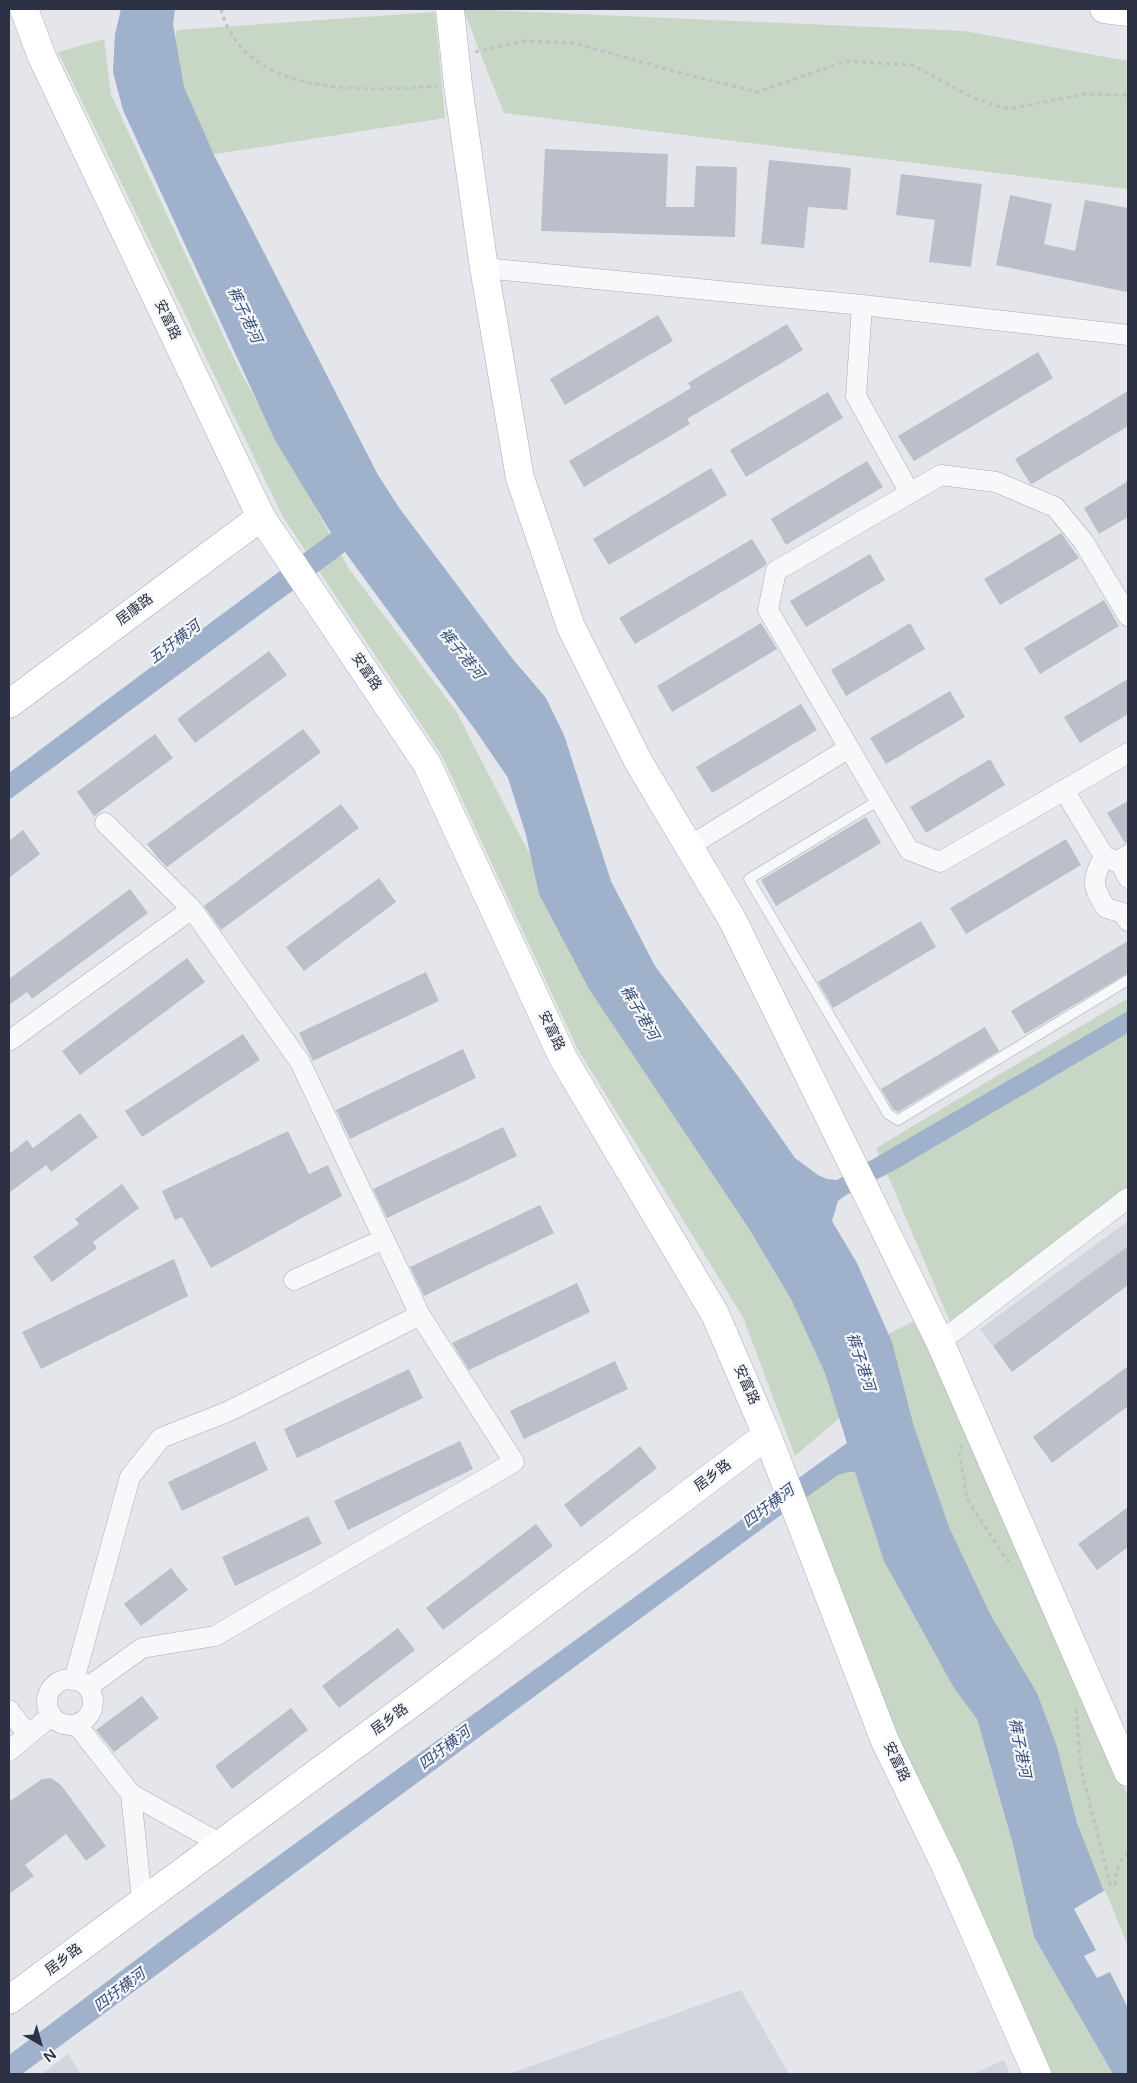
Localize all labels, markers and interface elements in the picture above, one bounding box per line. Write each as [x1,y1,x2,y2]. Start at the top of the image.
water label: 裤子港河 [223,284,265,346]
street label: 安富路 [151,297,183,343]
street label: 居康路 [113,591,157,629]
water label: 五圩横河 [146,618,204,668]
water label: 裤子港河 [435,625,487,683]
street label: 安富路 [347,650,385,694]
water label: 裤子港河 [616,983,662,1043]
street label: 安富路 [535,1008,567,1054]
water label: 裤子港河 [842,1331,878,1393]
street label: 安富路 [730,1362,762,1408]
street label: 居乡路 [691,1457,735,1495]
water label: 四圩横河 [740,1482,798,1532]
street label: 居乡路 [368,1701,412,1739]
water label: 裤子港河 [1004,1717,1034,1779]
water label: 四圩横河 [416,1724,474,1774]
street label: 安富路 [880,1739,912,1785]
street label: 居乡路 [42,1941,86,1979]
water label: 四圩横河 [91,1966,149,2016]
north arrow [15,2018,65,2068]
text: N [40,2045,59,2065]

